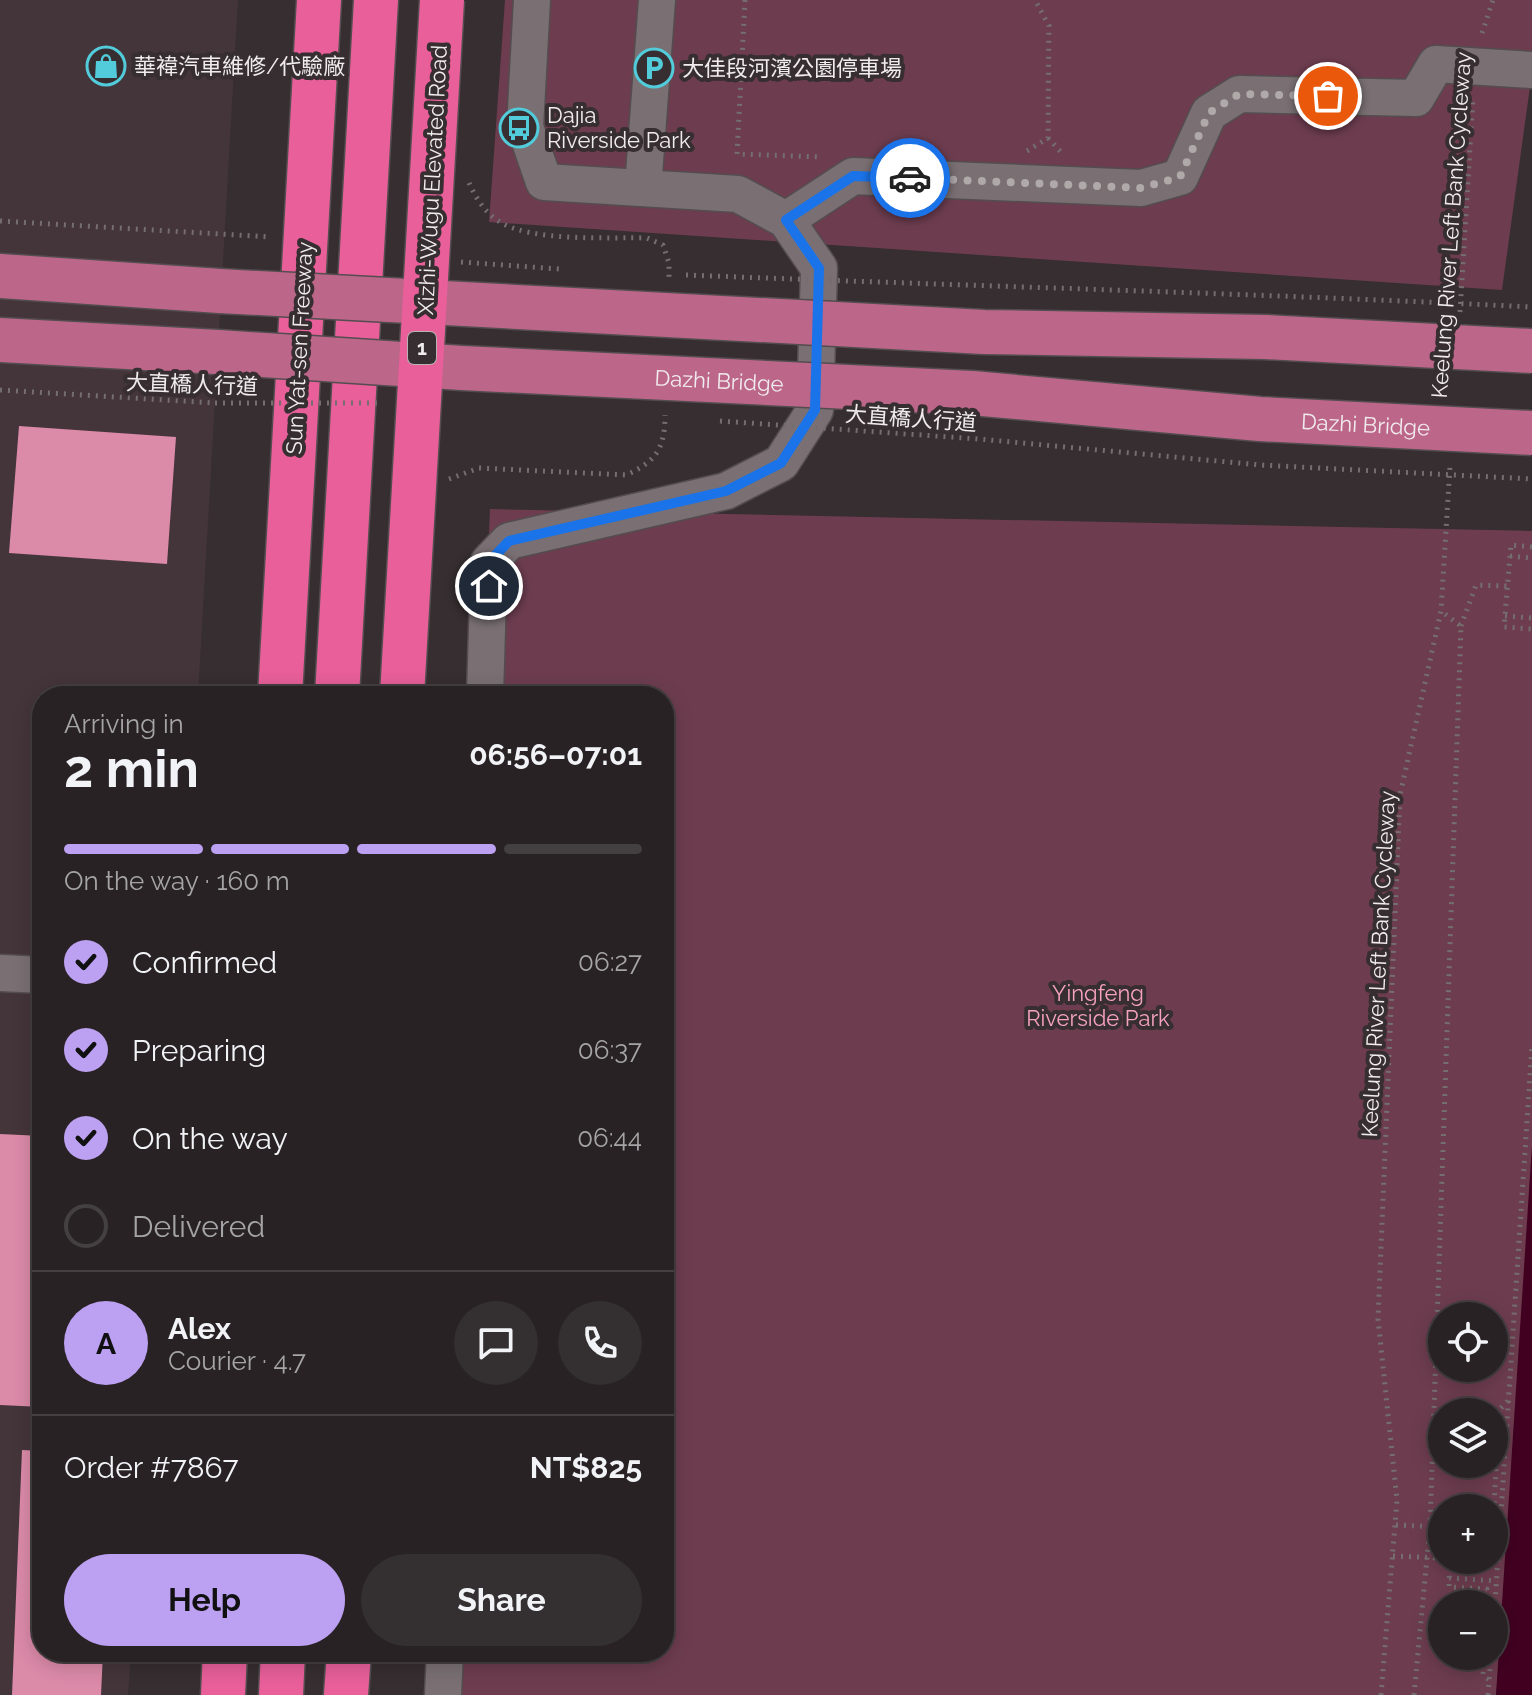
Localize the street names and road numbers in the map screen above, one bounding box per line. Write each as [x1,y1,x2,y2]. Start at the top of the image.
street label: Xizhi-Wugu Elevated Road [412,44,452,316]
street label: Keelung River Left Bank Cycleway [1426,51,1476,399]
street label: Sun Yat-sen Freeway [280,241,318,455]
road number: 1 [408,332,436,364]
street label: Dazhi Bridge [654,364,784,397]
street label: 大直橋人行道 [126,369,258,399]
street label: 大直橋人行道 [844,400,978,436]
street label: Dazhi Bridge [1300,408,1431,441]
street label: Keelung River Left Bank Cycleway [1356,790,1400,1138]

